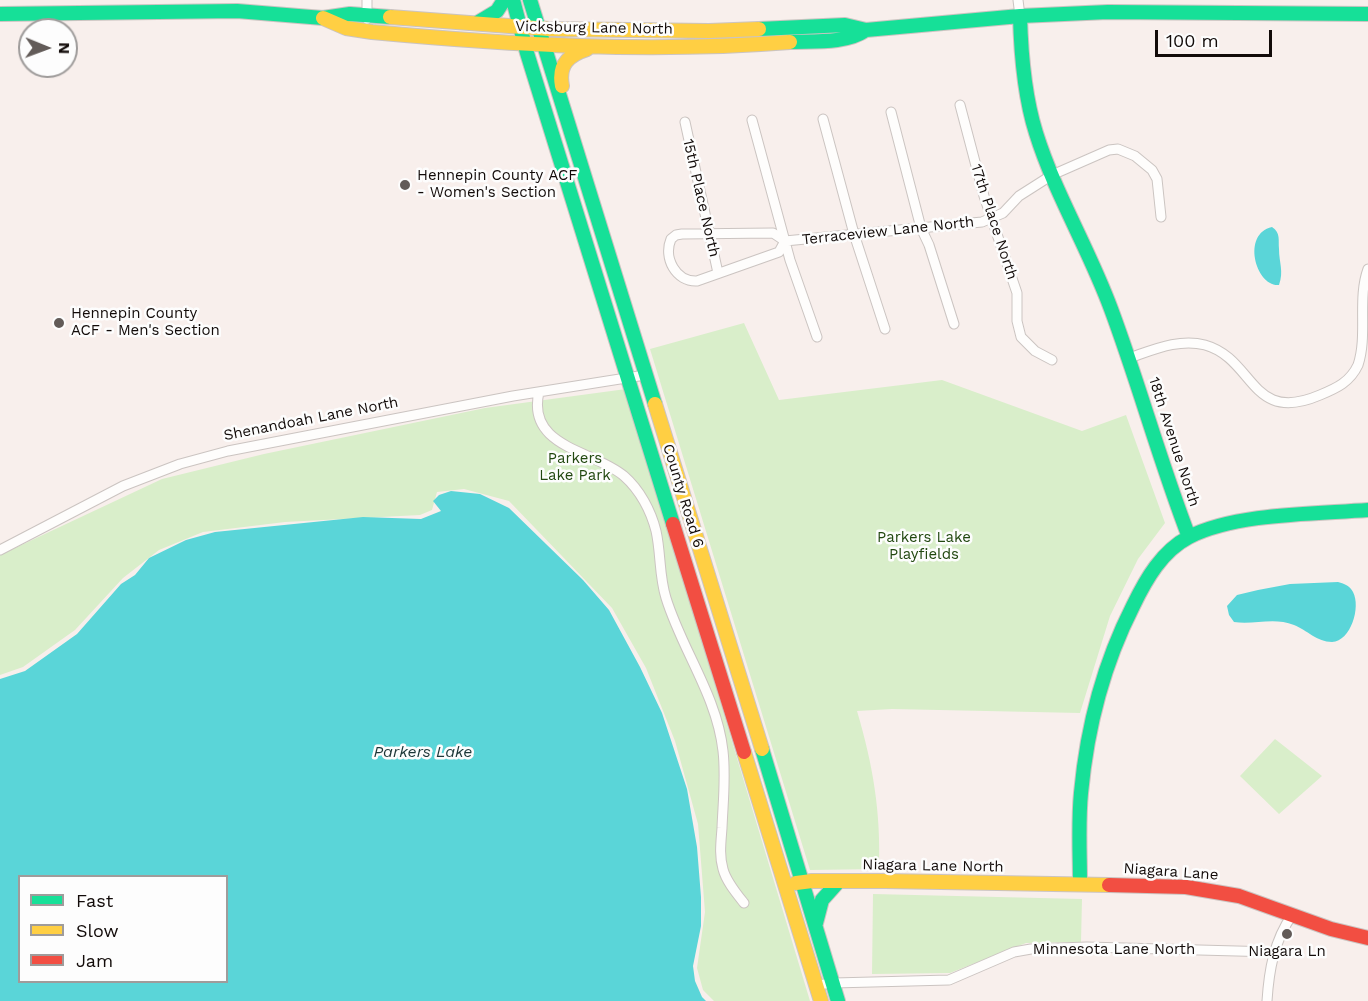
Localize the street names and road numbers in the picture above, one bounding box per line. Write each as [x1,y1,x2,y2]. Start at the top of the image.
street label: Vicksburg Lane North [515,18,673,38]
street label: 15th Place North [679,137,723,259]
street label: 17th Place North [967,162,1021,282]
street label: Terraceview Lane North [801,213,975,249]
street label: 18th Avenue North [1145,375,1203,509]
street label: Shenandoah Lane North [222,393,400,445]
street label: County Road 6 [659,442,707,550]
street label: Niagara Lane North [862,856,1004,876]
street label: Niagara Lane [1123,860,1219,884]
street label: Minnesota Lane North [1033,941,1195,959]

